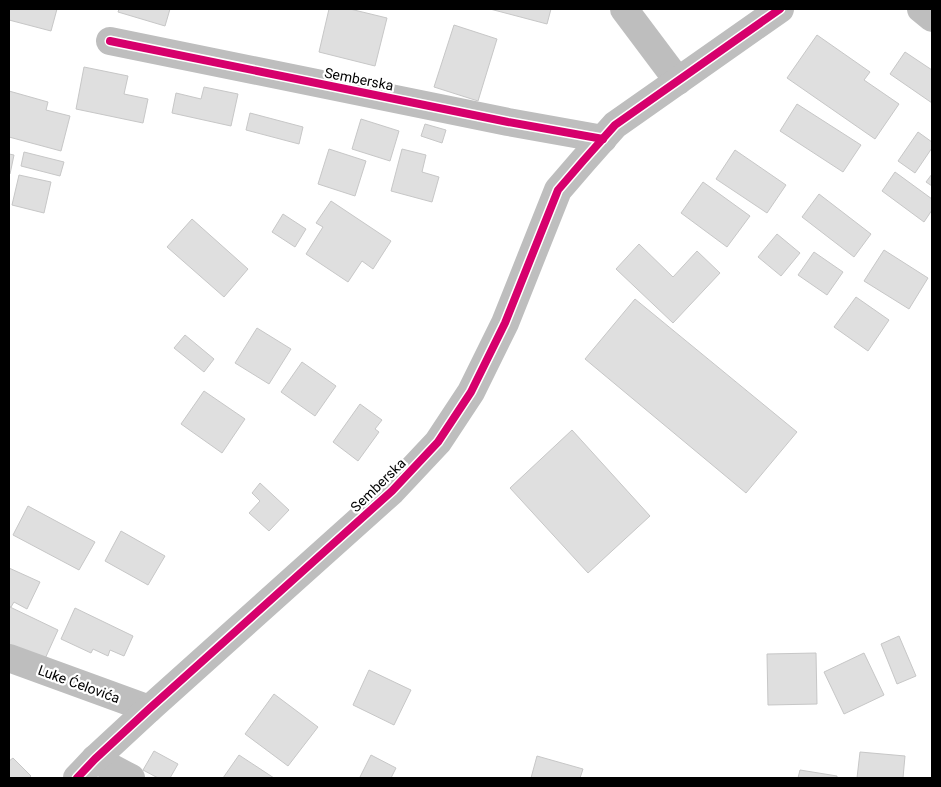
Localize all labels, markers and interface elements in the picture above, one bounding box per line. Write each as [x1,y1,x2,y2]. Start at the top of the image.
street label: Semberska [323,64,395,94]
street label: Semberska [347,455,409,515]
street label: Luke Ćelovića [36,661,122,706]

